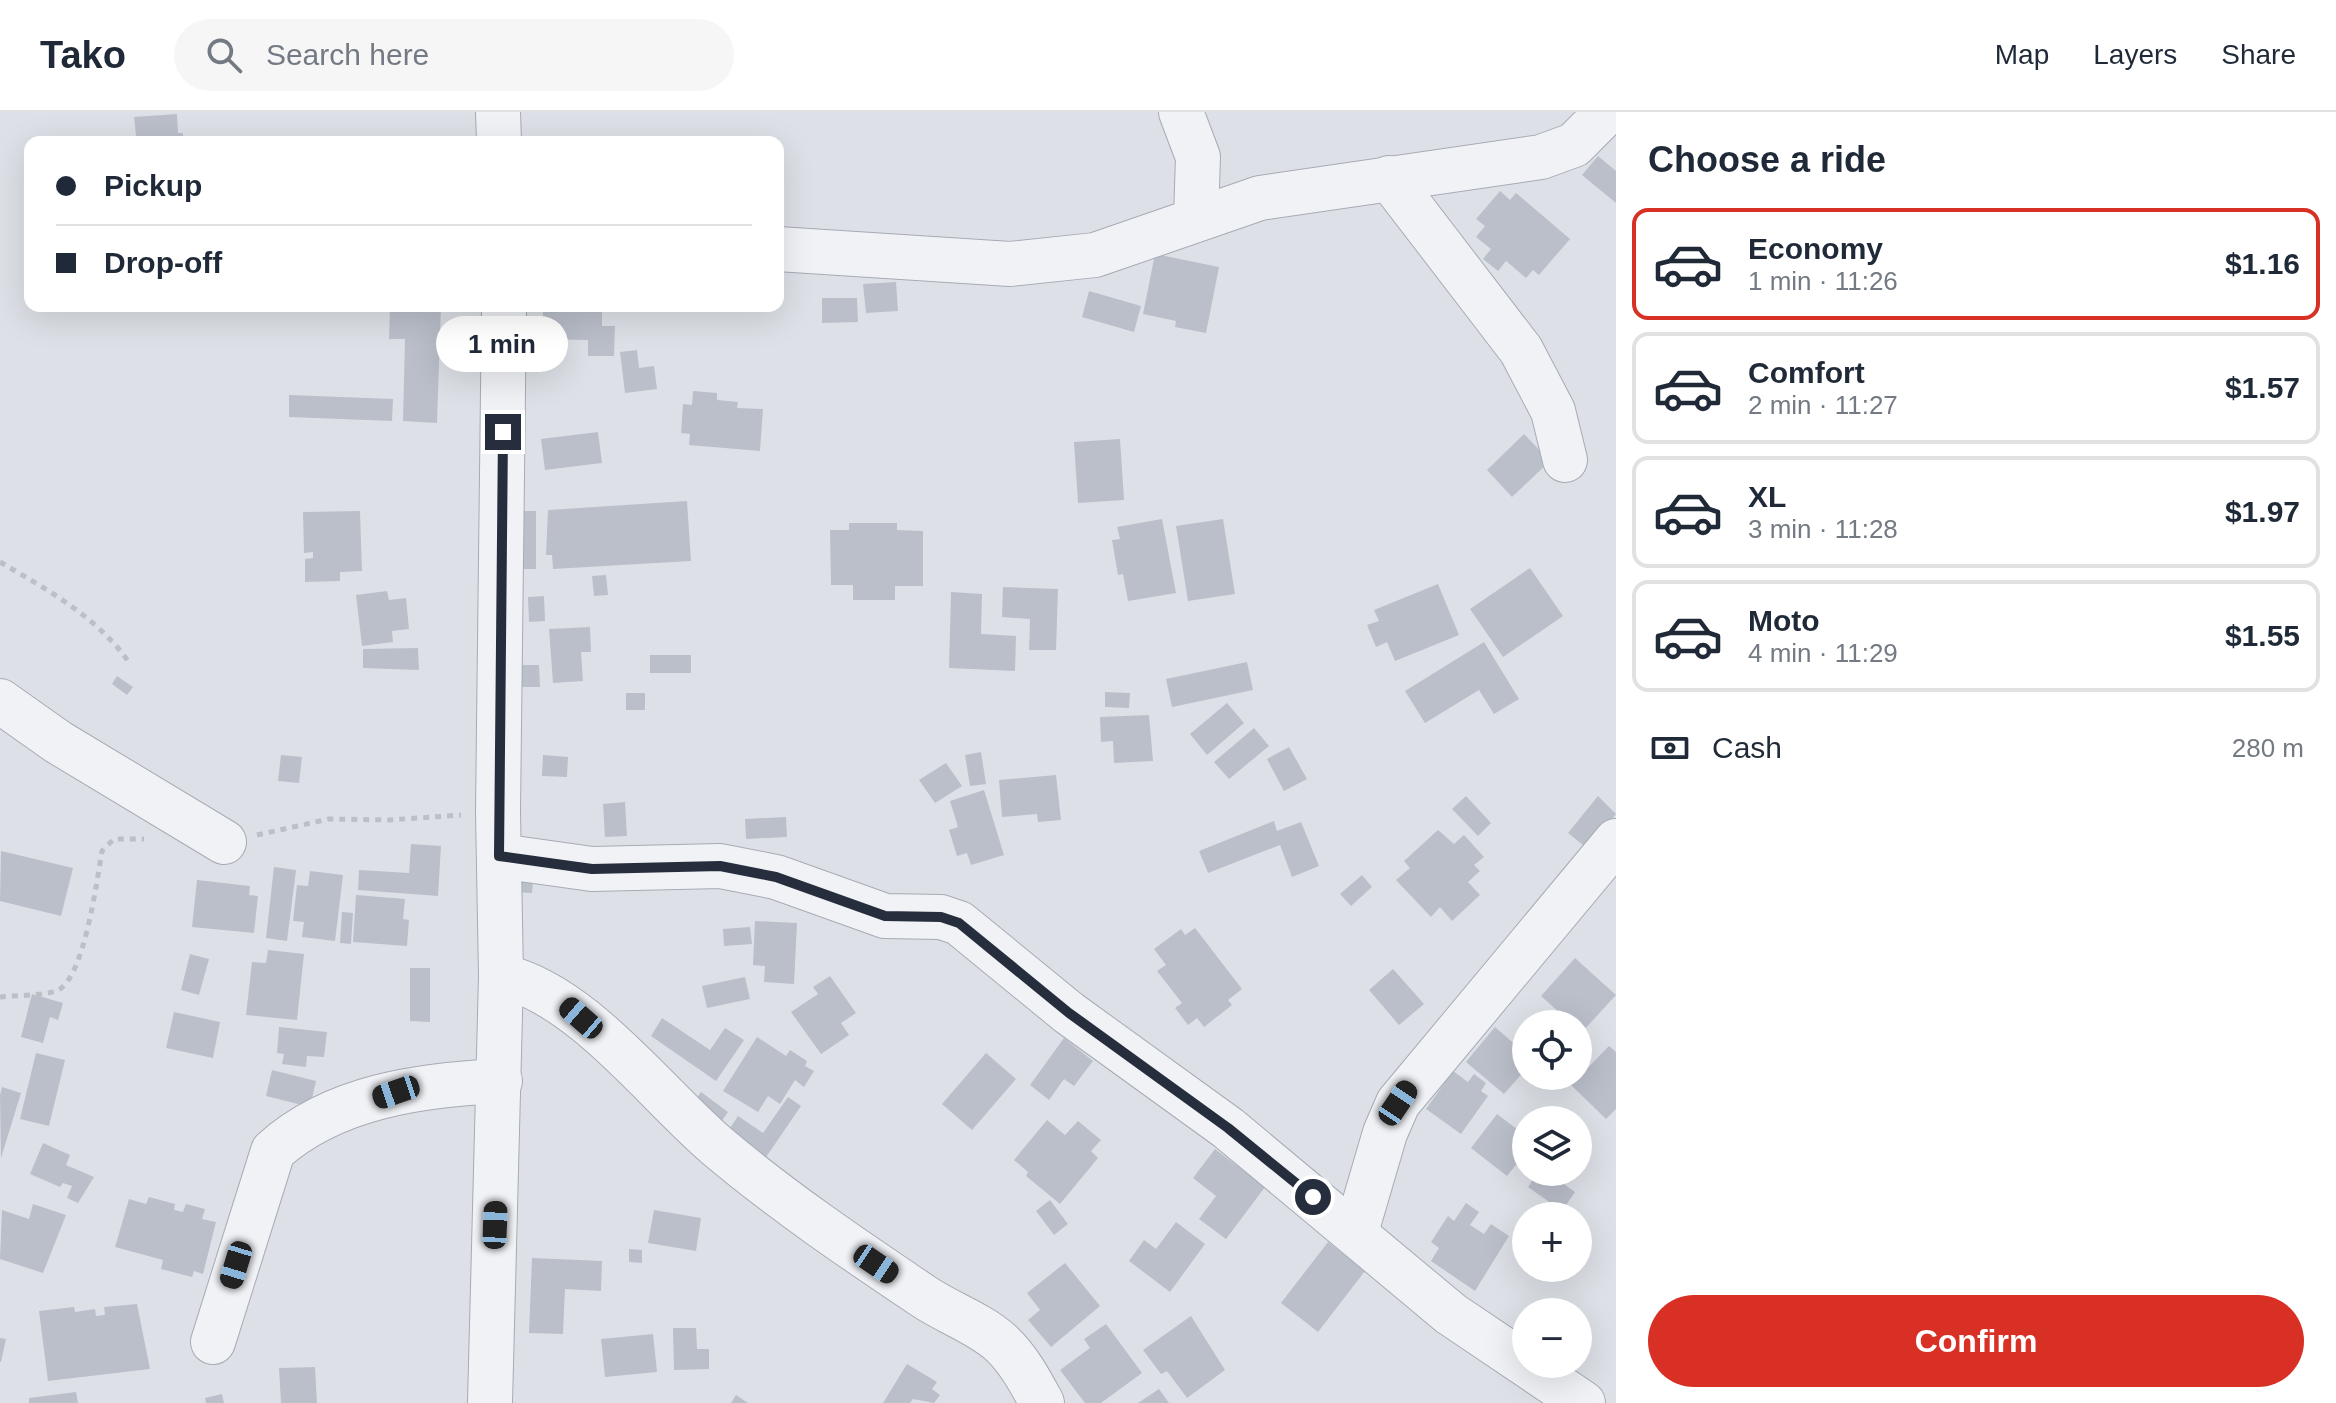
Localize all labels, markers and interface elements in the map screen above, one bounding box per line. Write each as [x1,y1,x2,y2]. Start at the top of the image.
search box [174,19,734,91]
icon: search [202,33,246,77]
text: Tako [40,34,126,76]
text: Search here [266,38,429,71]
text: Map [1995,39,2049,70]
text: Layers [2093,39,2177,70]
text: Share [2221,39,2296,70]
text: Choose a ride [1648,139,1886,180]
text: Pickup [104,169,202,202]
icon: car [1652,228,1724,300]
text: Economy [1748,232,1883,265]
text: Drop-off [104,246,222,279]
text: $1.16 [2225,247,2300,280]
text: 1 min · 11:26 [1748,266,1898,296]
callout: 1 min [437,316,569,372]
text: 1 min [468,329,536,359]
icon: car [1652,352,1724,424]
text: Comfort [1748,356,1865,389]
text: $1.57 [2225,371,2300,404]
text: 2 min · 11:27 [1748,390,1898,420]
route end [485,414,521,450]
icon: car [1652,476,1724,548]
text: XL [1748,480,1786,513]
text: $1.97 [2225,495,2300,528]
text: 3 min · 11:28 [1748,514,1898,544]
icon: car [1652,600,1724,672]
text: Moto [1748,604,1820,637]
text: $1.55 [2225,619,2300,652]
text: 4 min · 11:29 [1748,638,1898,668]
icon: cash [1648,726,1692,770]
text: Cash [1712,731,1782,764]
text: 280 m [2232,733,2304,763]
car [555,993,607,1043]
map controls [1512,1010,1592,1378]
button: locate [1512,1010,1592,1090]
car [369,1073,423,1111]
car [1375,1076,1421,1130]
button: layers [1512,1106,1592,1186]
route start [1295,1179,1331,1215]
car [482,1201,508,1249]
button: + [1512,1202,1592,1282]
car [218,1239,254,1291]
car [849,1241,903,1287]
button: Confirm [1648,1295,2304,1387]
button: − [1512,1298,1592,1378]

